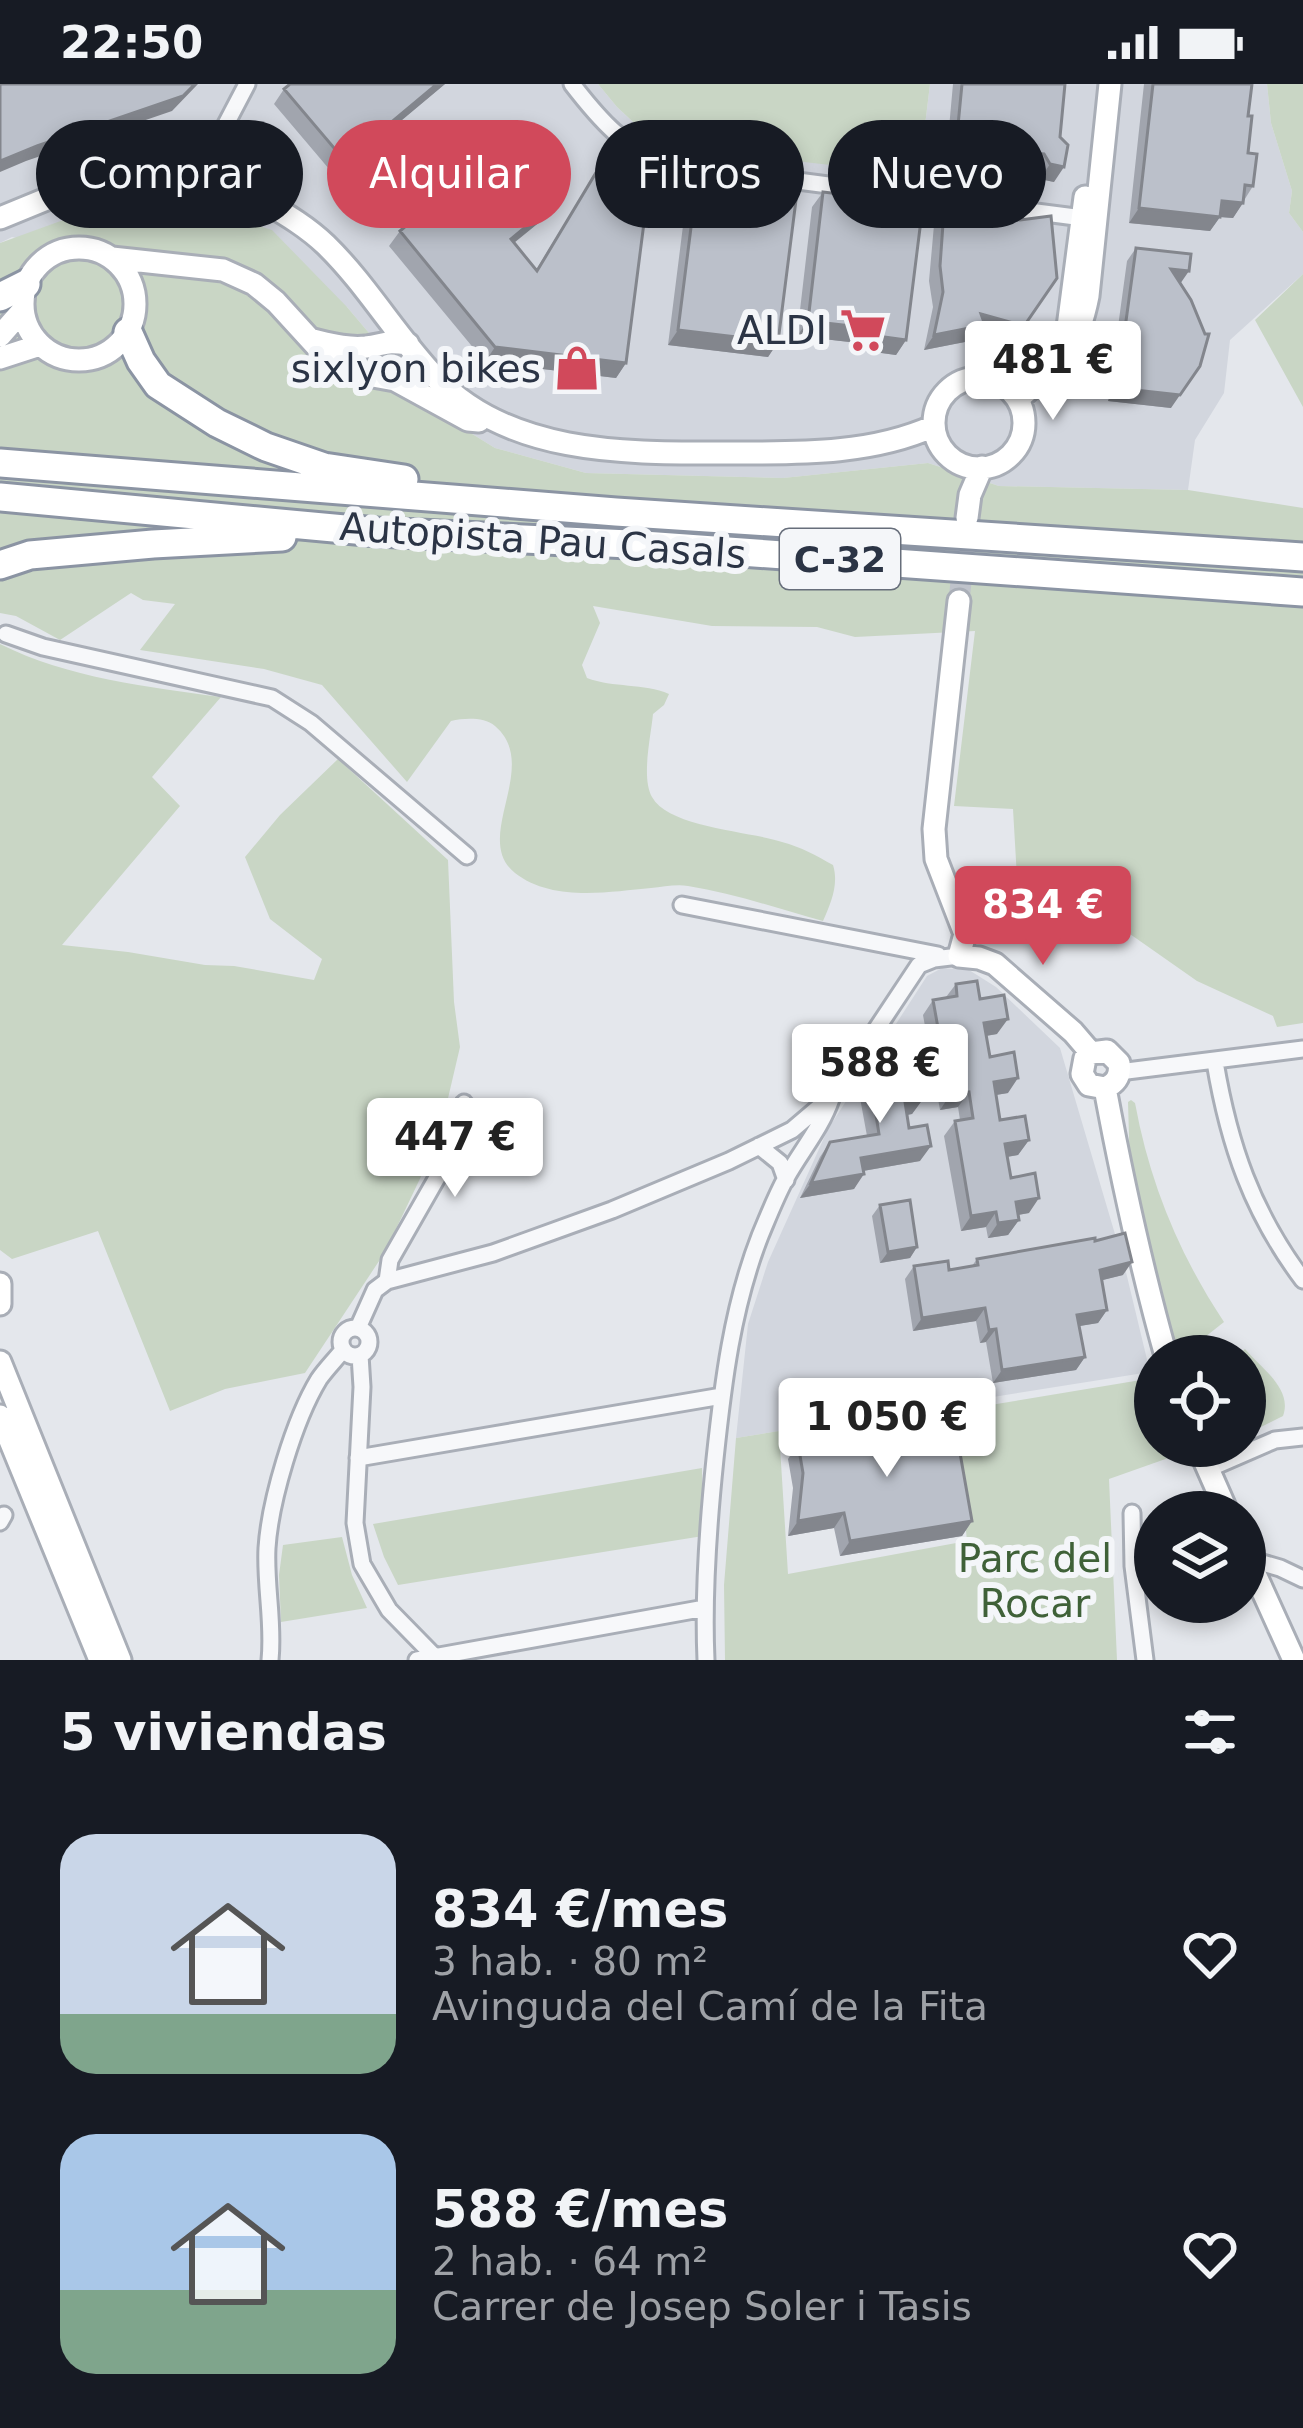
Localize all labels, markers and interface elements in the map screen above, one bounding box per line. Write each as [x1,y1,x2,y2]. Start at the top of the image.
text: 22:50 [60,16,203,69]
chip: Comprar [36,120,303,228]
chip: Alquilar [327,120,571,228]
chip: Filtros [595,120,804,228]
chip: Nuevo [828,120,1046,228]
supermarket icon: ALDI [838,305,888,355]
place label: ALDI [737,308,827,353]
pin: 481 € [969,321,1137,423]
text: 481 € [992,337,1114,382]
shop icon: sixlyon bikes [552,343,602,393]
place label: sixlyon bikes [291,346,541,391]
street label: Autopista Pau Casals [338,504,748,577]
road number: C-32 [780,529,900,589]
pin: 834 € [959,866,1127,968]
text: 834 € [982,882,1104,927]
pin: 588 € [796,1024,964,1126]
text: 588 € [819,1040,941,1085]
pin: 447 € [371,1098,539,1200]
text: 447 € [394,1114,516,1159]
map controls [1134,1335,1266,1623]
button: locate [1134,1335,1266,1467]
pin: 1 050 € [776,1378,998,1480]
text: 1 050 € [806,1394,968,1439]
button: layers [1134,1491,1266,1623]
park label: Parc del Rocar [958,1536,1112,1626]
icon: filters [1177,1699,1243,1765]
text: 5 viviendas [60,1703,387,1762]
text: 834 €/mes [432,1880,728,1939]
icon: home [156,1882,300,2026]
icon: heart [1177,1921,1243,1987]
text: 3 hab. · 80 m² [432,1939,708,1984]
text: Avinguda del Camí de la Fita [432,1984,988,2029]
text: 588 €/mes [432,2180,728,2239]
icon: home [156,2182,300,2326]
icon: heart [1177,2221,1243,2287]
text: 2 hab. · 64 m² [432,2239,708,2284]
text: Carrer de Josep Soler i Tasis [432,2284,972,2329]

